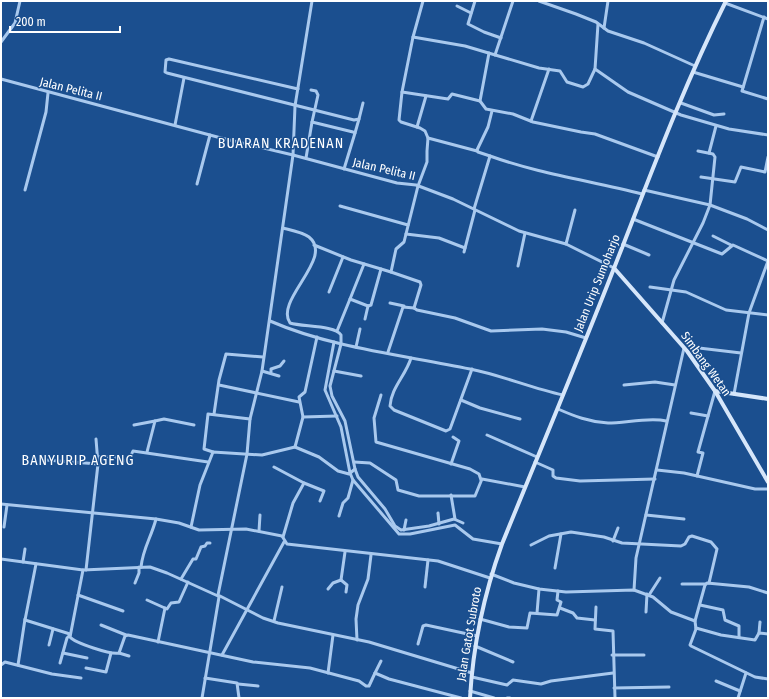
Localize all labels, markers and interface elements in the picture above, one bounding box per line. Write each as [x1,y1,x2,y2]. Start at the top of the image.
scale bar [10,8,120,34]
text: 200 m [16,15,46,29]
street label: Jalan Pelita II [38,74,104,104]
district label: BUARAN KRADENAN [218,135,344,152]
street label: Jalan Pelita II [351,155,417,183]
street label: Jalan Urip Sumoharjo [571,232,623,334]
street label: Simbang Wetan [678,329,734,399]
district label: BANYURIP AGENG [22,452,134,469]
street label: Jalan Gatot Subroto [454,586,484,682]

